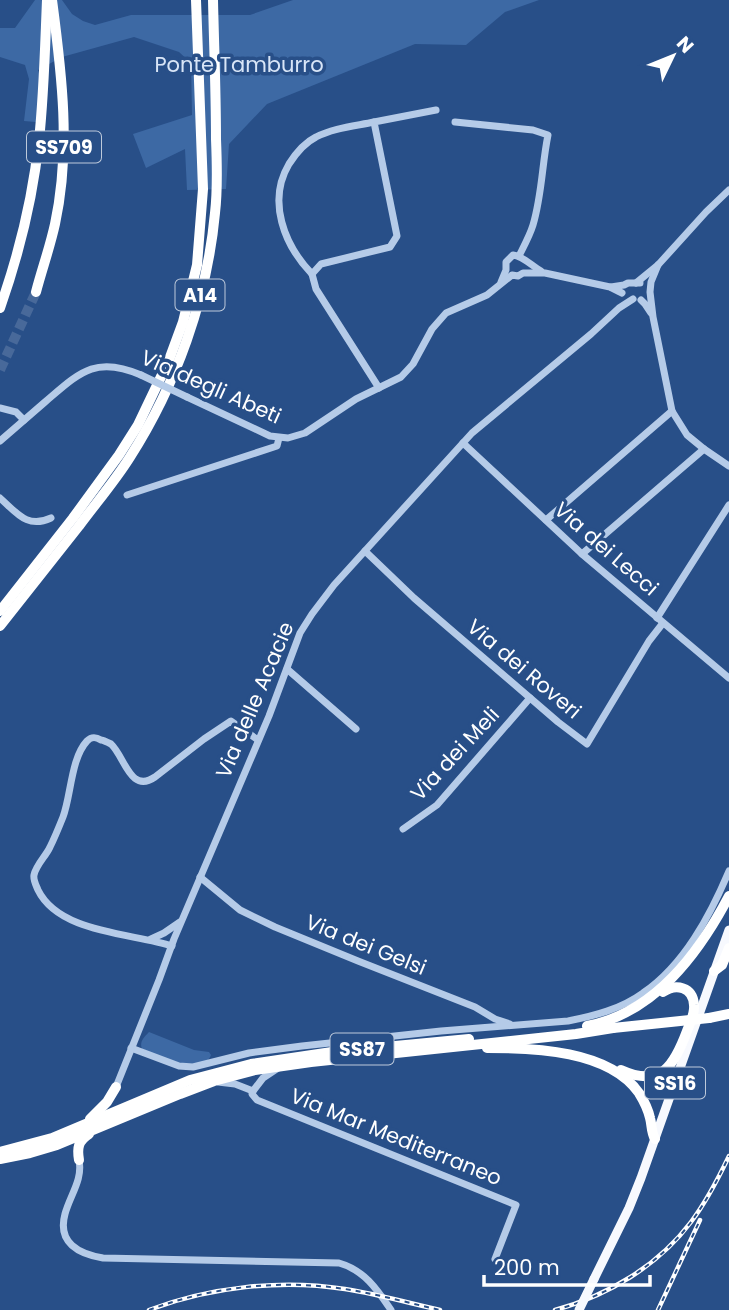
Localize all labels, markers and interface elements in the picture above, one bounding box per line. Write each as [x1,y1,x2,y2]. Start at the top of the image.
north arrow [638,21,708,91]
text: N [670,30,700,59]
park label: Ponte Tamburro [154,50,324,79]
road number: SS709 [27,132,101,162]
road number: A14 [176,280,224,310]
street label: Via degli Abeti [136,343,286,430]
street label: Via dei Lecci [548,495,665,602]
street label: Via dei Roveri [461,612,588,725]
street label: Via delle Acacie [208,617,301,783]
street label: Via dei Meli [404,700,506,807]
street label: Via dei Gelsi [302,907,431,982]
road number: SS87 [330,1034,394,1064]
road number: SS16 [645,1068,705,1098]
street label: Via Mar Mediterraneo [286,1081,506,1192]
scale bar [484,1244,650,1288]
text: 200 m [494,1253,560,1282]

